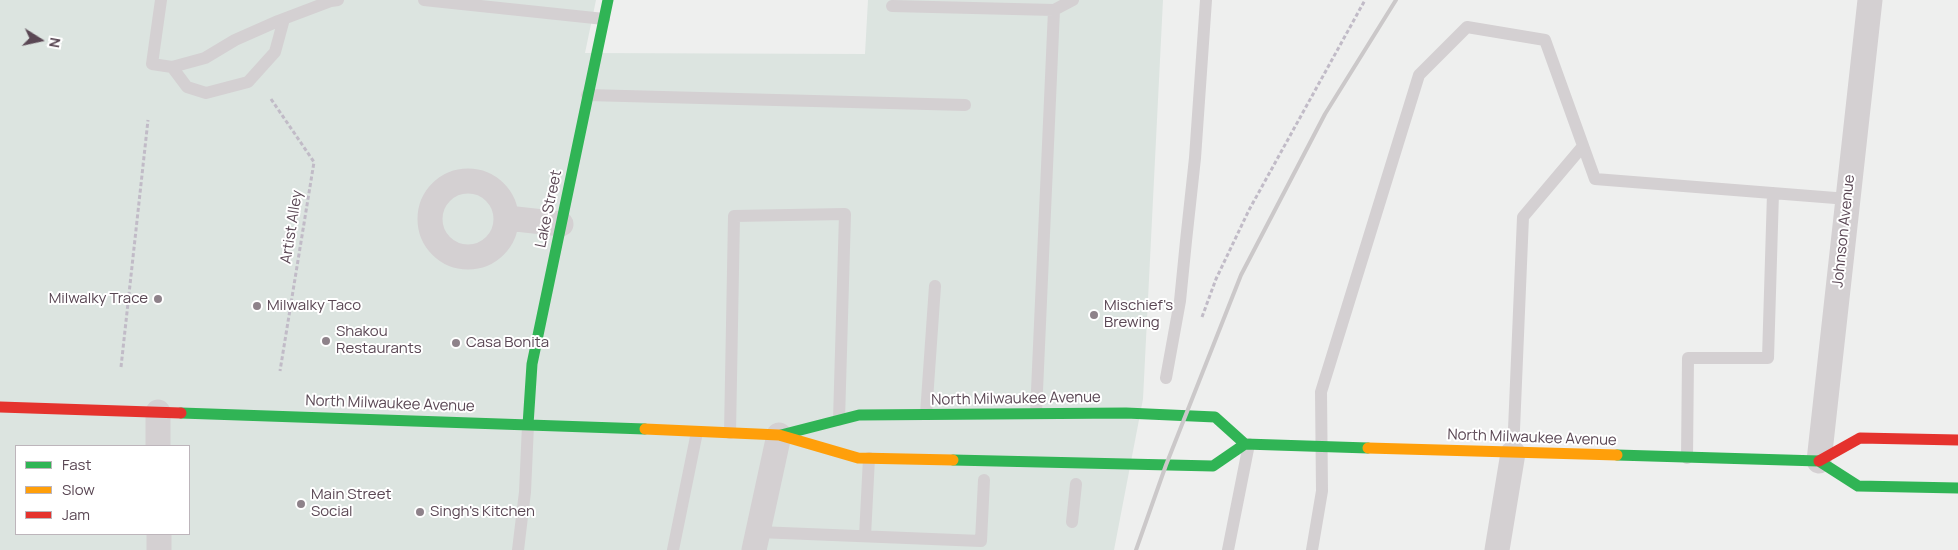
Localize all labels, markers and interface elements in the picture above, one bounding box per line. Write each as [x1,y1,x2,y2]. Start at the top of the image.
north arrow [15,15,65,65]
text: N [45,36,65,49]
street label: Lake Street [532,168,566,250]
street label: Johnson Avenue [1829,174,1859,288]
street label: Artist Alley [277,189,307,265]
place label: Milwalky Trace [49,290,148,308]
marker: Milwalky Trace [152,293,164,305]
place label: Milwalky Taco [267,297,361,315]
place label: Mischief's Brewing [1104,297,1173,332]
marker: Milwalky Taco [251,300,263,312]
marker: Mischief's Brewing [1088,309,1100,321]
place label: Shakou Restaurants [336,323,422,358]
place label: Casa Bonita [466,334,549,352]
marker: Shakou Restaurants [320,335,332,347]
marker: Casa Bonita [450,337,462,349]
street label: North Milwaukee Avenue [931,389,1101,409]
street label: North Milwaukee Avenue [305,392,475,416]
street label: North Milwaukee Avenue [1447,426,1617,450]
legend [15,445,190,535]
text: Fast [62,454,91,475]
text: Slow [62,479,95,500]
place label: Main Street Social [311,486,391,521]
marker: Main Street Social [295,498,307,510]
place label: Singh's Kitchen [430,503,535,521]
text: Jam [62,504,90,525]
marker: Singh's Kitchen [414,506,426,518]

